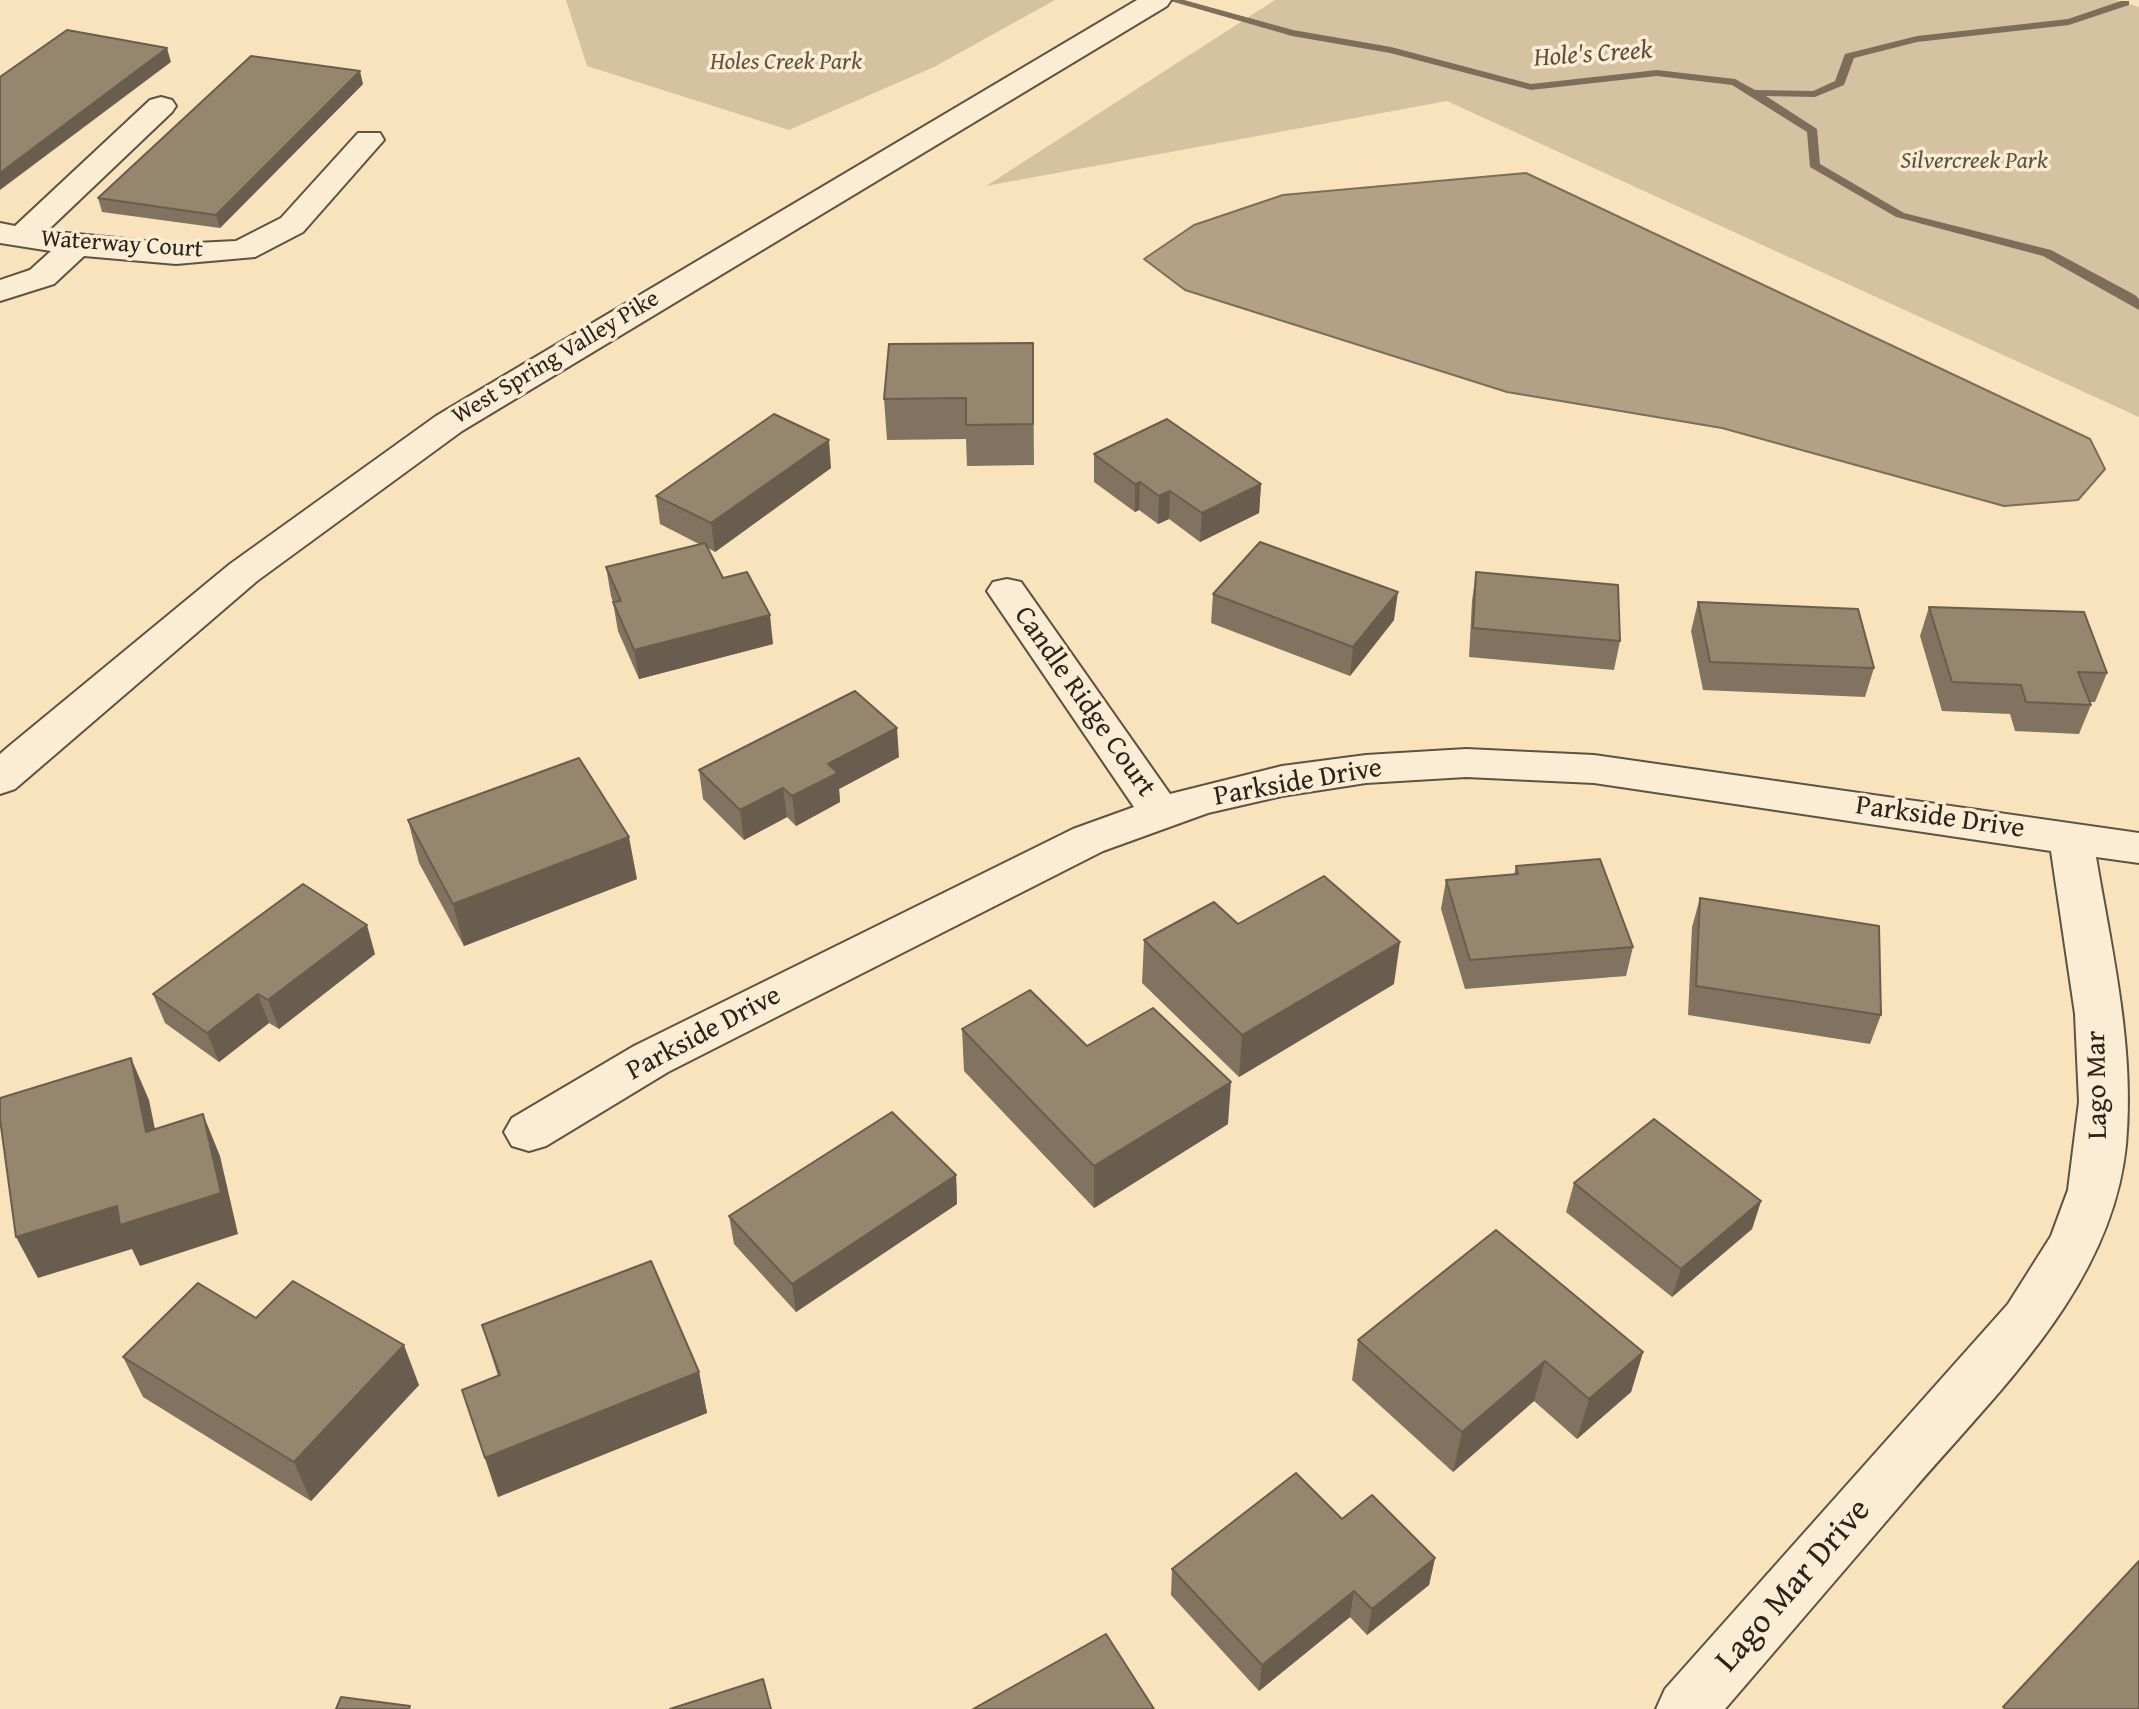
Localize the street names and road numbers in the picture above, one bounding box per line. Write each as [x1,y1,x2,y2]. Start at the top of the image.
street label: Waterway Court [40,225,204,265]
street label: West Spring Valley Pike [447,285,665,431]
street label: Candle Ridge Court [1006,600,1162,804]
street label: Parkside Drive [1211,752,1385,814]
street label: Parkside Drive [1853,790,2027,846]
street label: Parkside Drive [621,979,787,1089]
street label: Lago Mar [2080,1030,2116,1140]
street label: Lago Mar Drive [1708,1491,1880,1681]

